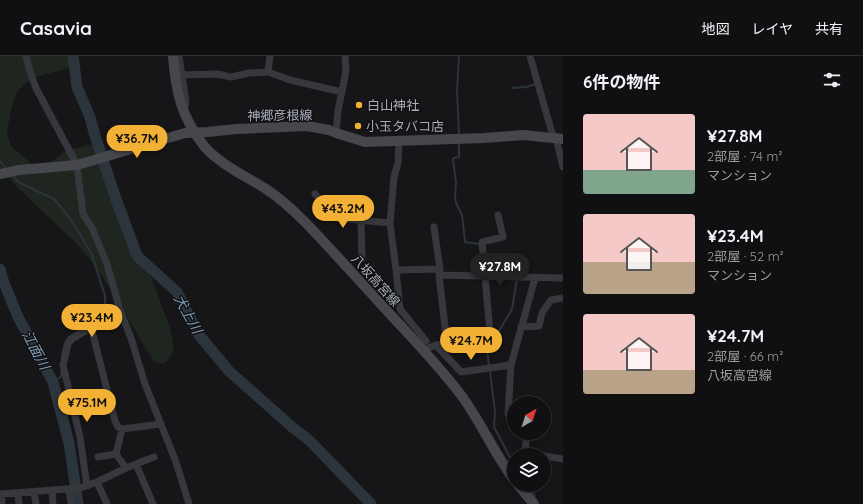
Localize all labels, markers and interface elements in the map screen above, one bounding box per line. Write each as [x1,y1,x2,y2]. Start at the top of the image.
text: Casavia [20,16,92,40]
text: 地図 [701,20,729,38]
text: レイヤ [751,20,793,38]
text: 共有 [815,20,843,38]
icon: filters [821,69,843,91]
text: 6件の物件 [583,71,660,92]
place label: 白山神社 [367,97,419,113]
marker: 白山神社 [354,100,364,110]
street label: 神郷彦根線 [247,106,313,124]
place label: 小玉タバコ店 [366,118,444,134]
marker: 小玉タバコ店 [353,121,363,131]
pin: ¥36.7M [104,125,170,159]
text: ¥27.8M [707,125,762,146]
text: ¥36.7M [116,130,158,146]
icon: home [615,130,663,178]
text: 2部屋 · 74 m² [707,148,782,164]
text: マンション [707,167,772,183]
pin: ¥43.2M [310,195,376,229]
text: ¥43.2M [321,200,365,216]
text: ¥23.4M [707,225,764,246]
icon: home [615,230,663,278]
text: 2部屋 · 52 m² [707,248,784,264]
street label: 八坂高宮線 [348,250,404,310]
pin: ¥27.8M [467,253,533,287]
text: ¥27.8M [479,258,521,274]
text: マンション [707,267,772,283]
water label: 犬上川 [170,291,207,338]
pin: ¥23.4M [59,304,125,338]
text: ¥23.4M [70,309,114,325]
text: ¥24.7M [707,325,764,346]
water label: 江面川 [18,327,55,375]
pin: ¥24.7M [438,327,504,361]
icon: home [615,330,663,378]
text: ¥24.7M [449,332,493,348]
text: 2部屋 · 66 m² [707,348,783,364]
text: 八坂高宮線 [707,367,772,383]
pin: ¥75.1M [54,389,120,423]
text: ¥75.1M [67,394,107,410]
north arrow [507,396,551,440]
map controls [507,396,551,492]
button: layers [507,448,551,492]

